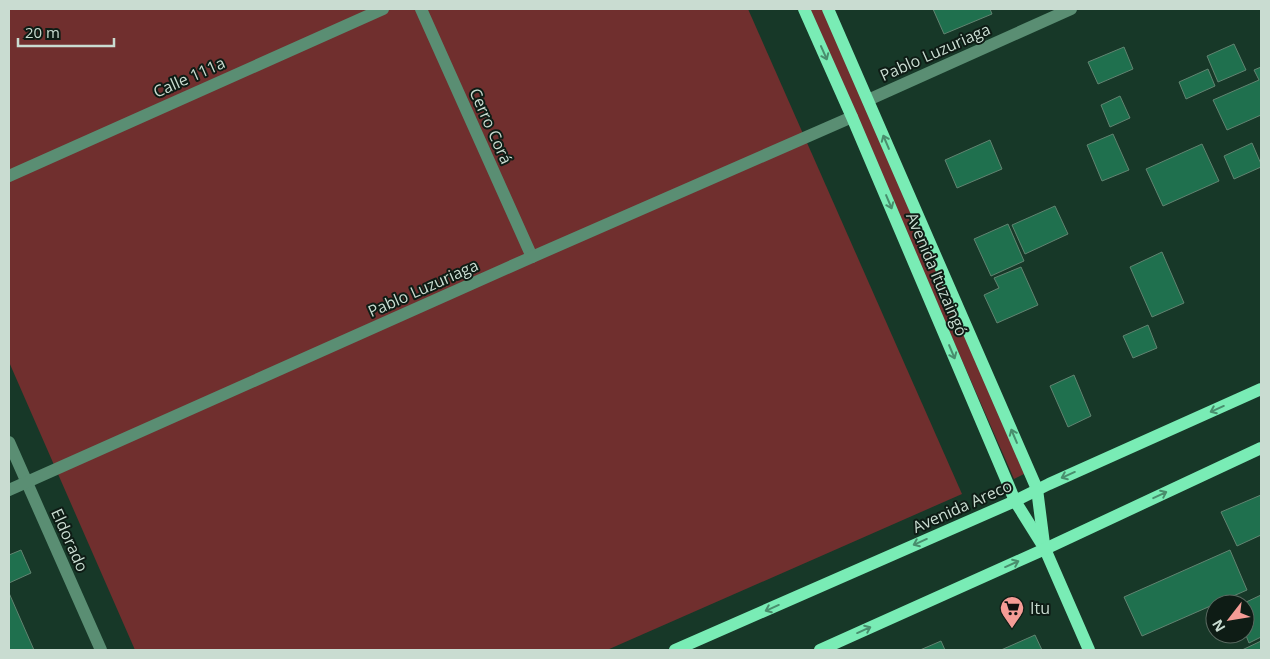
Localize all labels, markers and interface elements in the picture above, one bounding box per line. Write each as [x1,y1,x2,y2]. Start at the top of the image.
scale bar [18,15,114,47]
street label: Pablo Luzuriaga [876,18,994,86]
text: 20 m [25,22,60,42]
one-way arrow [820,45,829,60]
street label: Calle 111a [150,51,228,103]
street label: Cerro Corá [464,84,518,168]
one-way arrow [881,135,891,150]
one-way arrow [884,194,894,209]
street label: Avenida Ituzaingó [901,209,973,339]
street label: Pablo Luzuriaga [364,254,482,322]
one-way arrow [948,344,958,359]
one-way arrow [1210,405,1225,415]
one-way arrow [1008,429,1018,444]
one-way arrow [1061,471,1076,481]
street label: Avenida Areco [909,474,1015,538]
one-way arrow [1152,490,1167,500]
street label: Eldorado [46,505,94,575]
one-way arrow [913,538,928,548]
one-way arrow [1004,558,1019,568]
north arrow [1205,594,1255,644]
supermarket icon: Itu [999,595,1025,629]
place label: Itu [1030,597,1050,619]
one-way arrow [765,603,780,613]
text: N [1207,616,1230,636]
one-way arrow [856,625,871,635]

